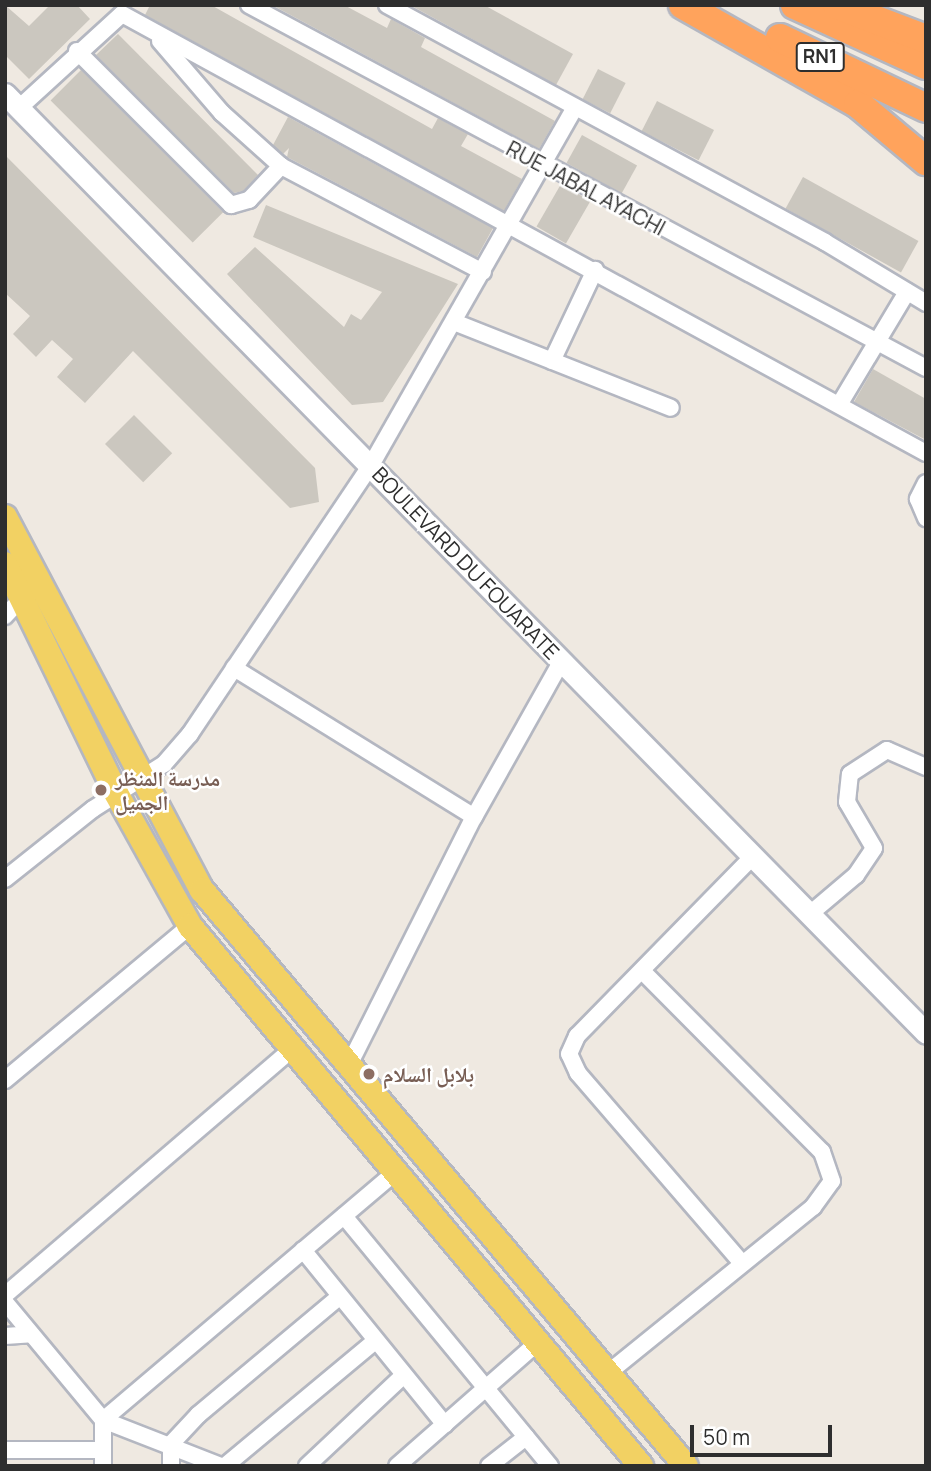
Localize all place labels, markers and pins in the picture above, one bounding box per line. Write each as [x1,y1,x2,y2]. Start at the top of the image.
place label: مدرسة المنظر الجميل [115,765,220,815]
marker: مدرسة المنظر الجميل [93,782,109,798]
place label: بلابل السلام [383,1061,474,1087]
marker: بلابل السلام [361,1066,377,1082]

